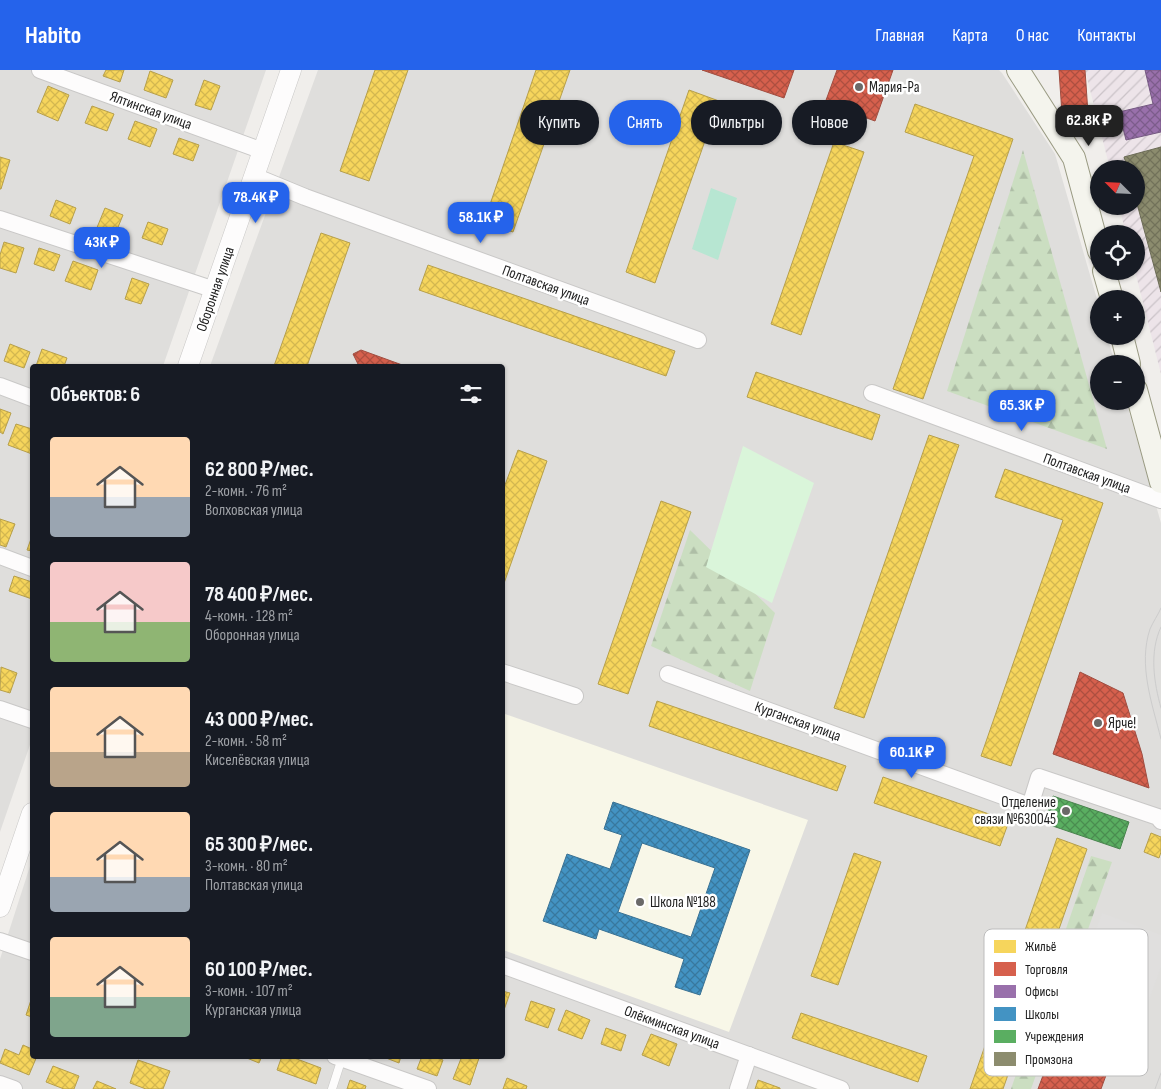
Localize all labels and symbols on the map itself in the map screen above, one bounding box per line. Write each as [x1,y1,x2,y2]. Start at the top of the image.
place label: Мария-Ра [869,78,920,97]
marker: Мария-Ра [853,81,865,93]
street label: Ялтинская улица [107,87,195,134]
pin: 62.8K ₽ [1043,104,1135,147]
north arrow [1090,160,1145,215]
pin: 78.4K ₽ [210,182,302,224]
pin: 58.1K ₽ [435,202,527,244]
pin: 43K ₽ [67,226,137,269]
street label: Оборонная улица [192,244,239,334]
street label: Полтавская улица [499,261,592,310]
pin: 65.3K ₽ [976,390,1068,432]
street label: Полтавская улица [1040,449,1133,498]
street label: Курганская улица [752,697,844,746]
place label: Ярче! [1108,714,1136,733]
marker: Ярче! [1092,717,1104,729]
pin: 60.1K ₽ [866,736,958,779]
place label: Отделение связи №630045 [974,793,1056,829]
marker: Отделение связи №630045 [1060,805,1072,817]
place label: Школа №188 [650,893,716,912]
marker: Школа №188 [634,896,646,908]
legend [984,929,1148,1076]
text: Жильё [1025,938,1056,955]
text: Торговля [1025,961,1068,978]
text: Офисы [1025,983,1059,1000]
street label: Олёкминская улица [621,1001,722,1054]
text: Школы [1025,1006,1059,1023]
text: Учреждения [1025,1028,1084,1045]
text: Промзона [1025,1051,1073,1068]

